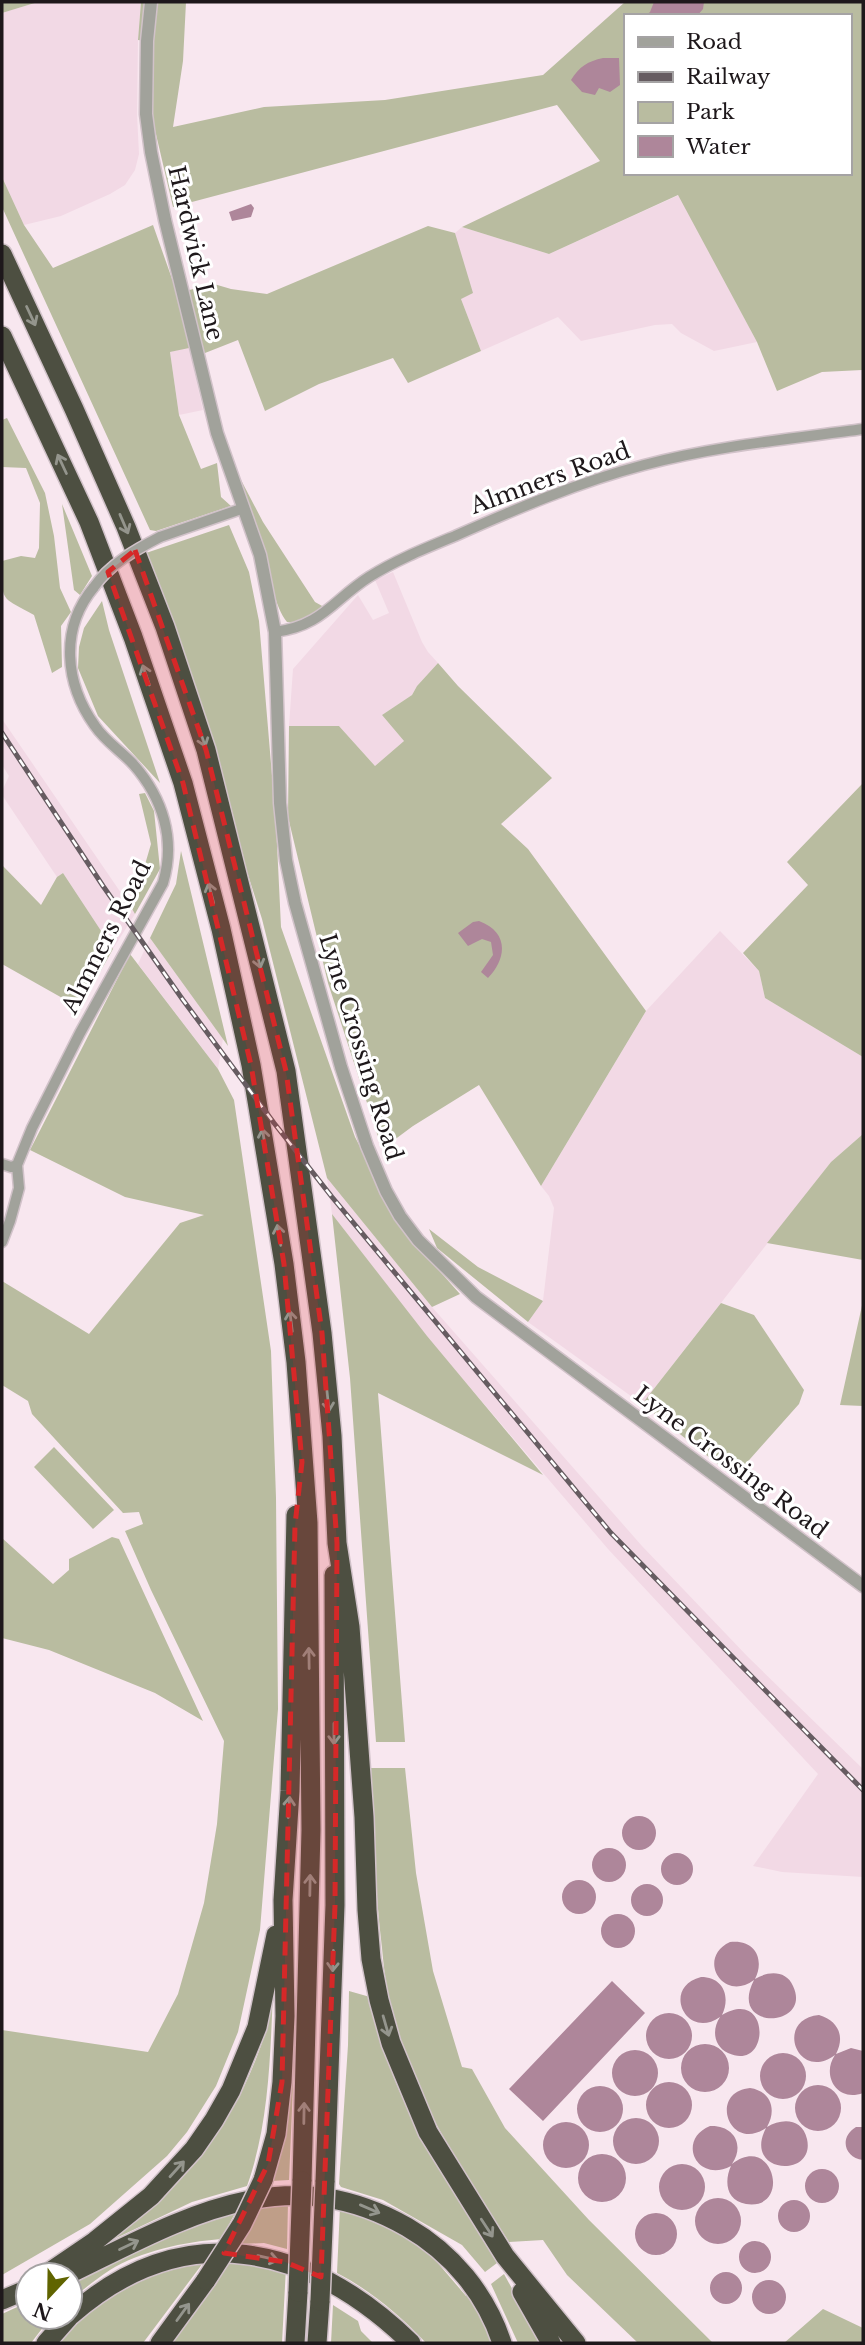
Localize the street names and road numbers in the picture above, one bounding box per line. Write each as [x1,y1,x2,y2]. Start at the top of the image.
street label: Hardwick Lane [162,163,230,343]
street label: Almners Road [465,436,634,520]
street label: Almners Road [55,856,157,1019]
street label: Lyne Crossing Road [313,930,409,1164]
street label: Lyne Crossing Road [629,1380,833,1544]

